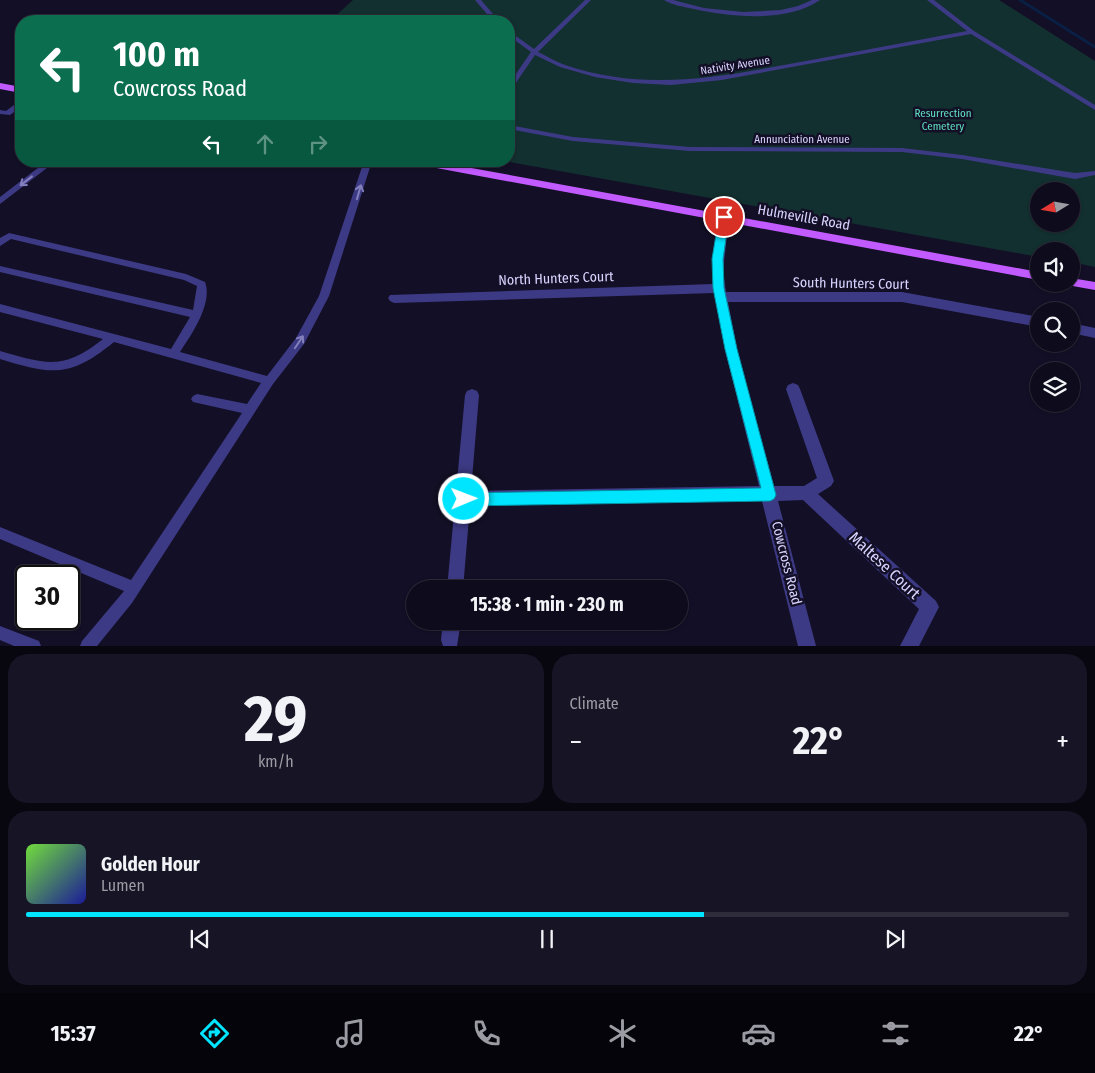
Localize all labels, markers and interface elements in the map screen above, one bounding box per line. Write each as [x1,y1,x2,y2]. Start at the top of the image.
text: 100 m [113,33,200,75]
icon: left [30,35,95,100]
street label: Nativity Avenue [699,54,771,77]
text: Cowcross Road [113,75,247,102]
park label: Resurrection Cemetery [914,107,972,133]
icon: left [198,130,226,158]
icon: ahead [251,130,279,158]
icon: right [304,130,332,158]
street label: Annunciation Avenue [754,133,850,146]
one-way arrow [20,176,33,187]
north arrow [1030,182,1080,232]
map controls [1030,182,1080,412]
one-way arrow [354,185,364,201]
pin [703,196,745,238]
street label: Hulmeville Road [756,201,851,234]
icon: arrive [710,203,738,231]
button: sound [1030,242,1080,292]
street label: North Hunters Court [498,268,614,289]
street label: South Hunters Court [793,274,910,293]
button: search [1030,302,1080,352]
one-way arrow [294,336,304,350]
button: layers [1030,362,1080,412]
position arrow [437,472,489,524]
street label: Cowcross Road [768,520,805,607]
street label: Maltese Court [845,528,925,604]
speed limit sign: 30 [15,565,80,630]
text: 15:38 · 1 min · 230 m [470,593,624,616]
text: 29 [244,680,307,758]
text: Climate [570,694,619,713]
text: 22° [793,718,846,764]
text: − [570,725,582,758]
text: + [1056,725,1069,758]
text: km/h [258,752,294,771]
text: Golden Hour [101,853,200,876]
text: Lumen [101,876,145,895]
icon: previous [186,925,214,953]
icon: pause [533,925,561,953]
icon: next [881,925,909,953]
icon: directions [197,1016,232,1051]
icon: music [333,1016,368,1051]
icon: phone [469,1016,504,1051]
icon: climate [605,1016,640,1051]
icon: car [741,1016,776,1051]
icon: filters [878,1016,913,1051]
text: 15:37 [51,1020,96,1047]
text: 22° [1014,1020,1044,1047]

